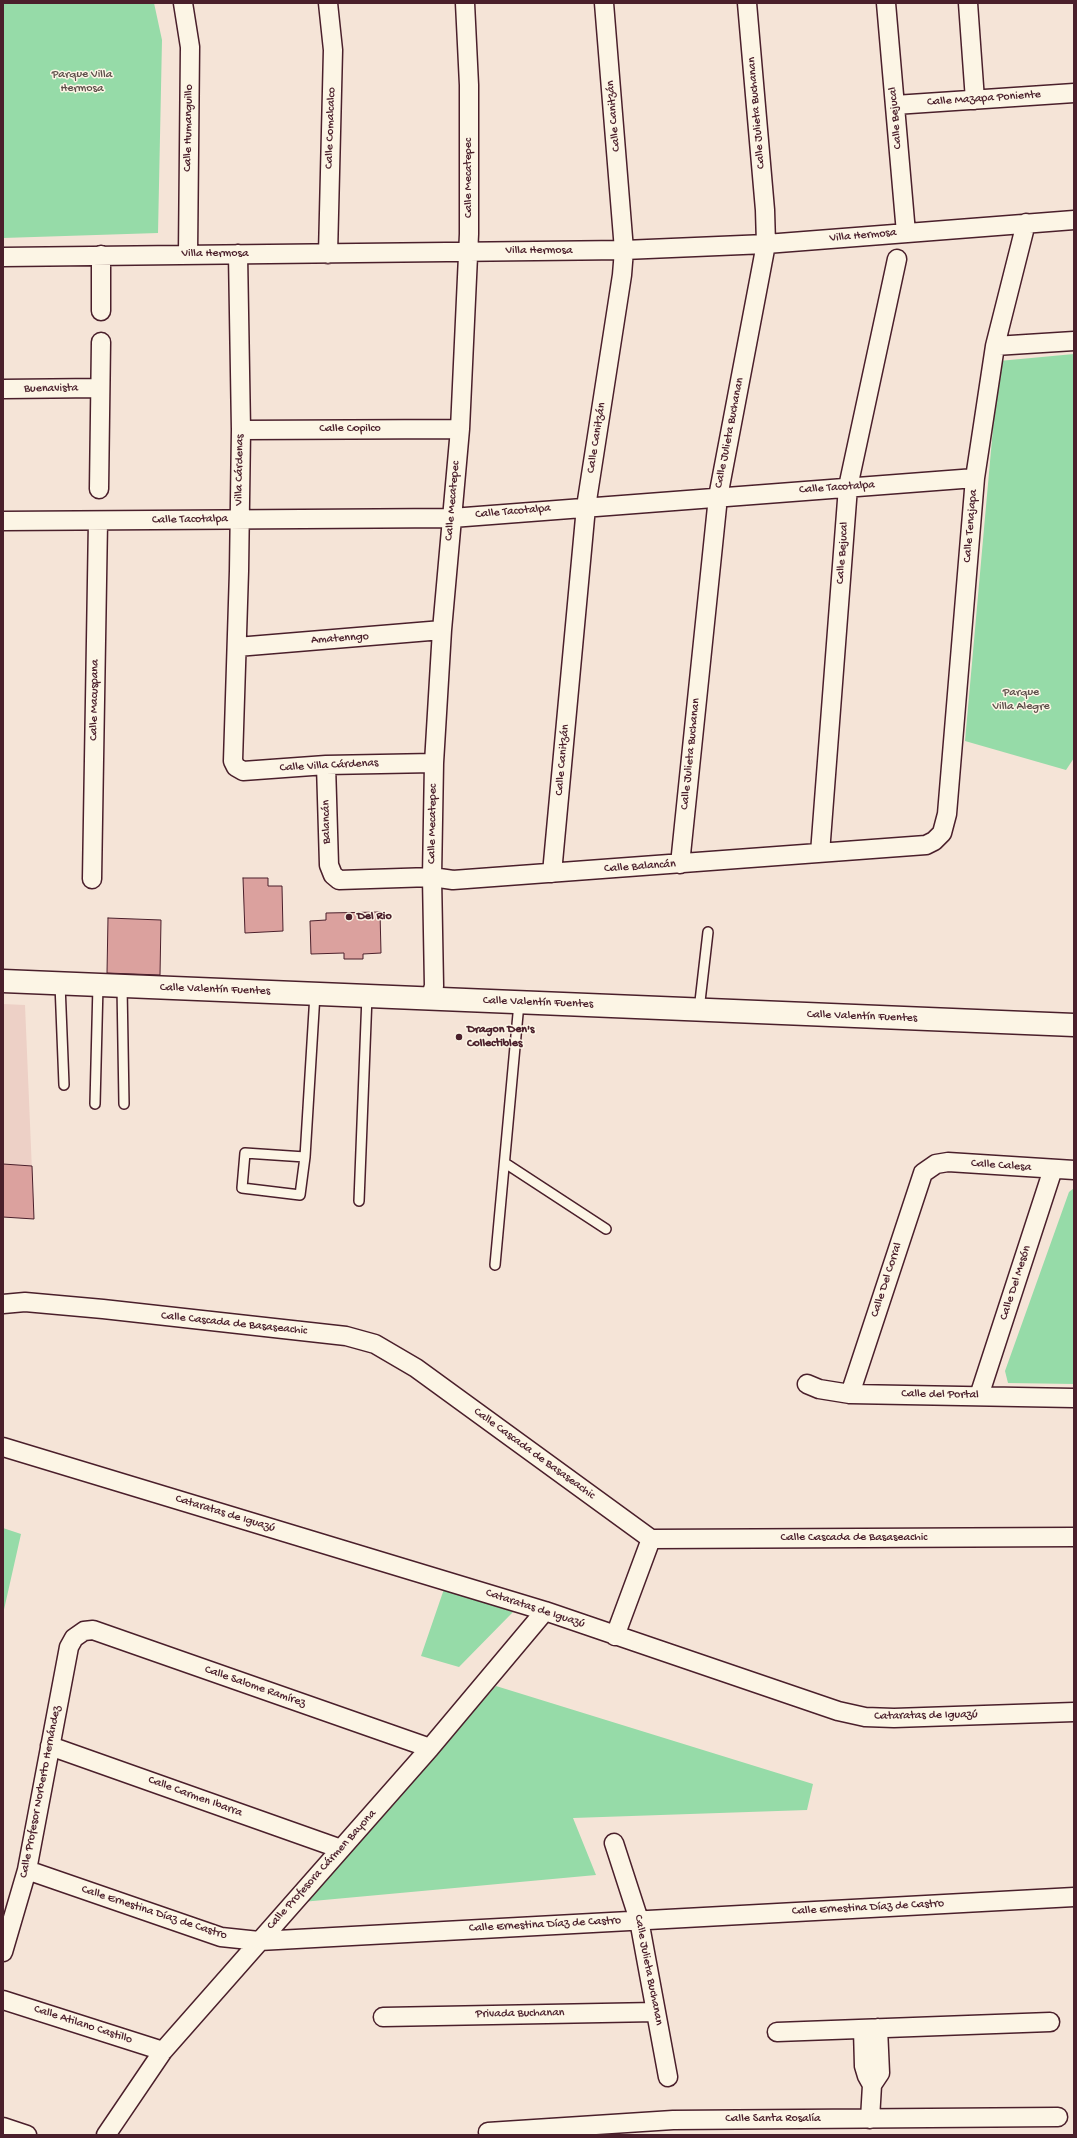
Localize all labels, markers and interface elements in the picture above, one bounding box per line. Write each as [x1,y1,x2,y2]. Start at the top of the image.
street label: Calle Julieta Buchanan [745,56,769,170]
park label: Parque Villa Hermosa [52,68,112,96]
street label: Calle Canitzán [604,80,624,152]
street label: Calle Humanguillo [181,84,197,172]
street label: Calle Bejucal [886,86,906,150]
street label: Calle Comalcalco [322,87,340,169]
street label: Calle Mazapa Poniente [927,88,1041,110]
street label: Calle Mecatepec [462,138,476,218]
street label: Villa Hermosa [829,226,897,246]
street label: Villa Hermosa [505,244,573,258]
street label: Villa Hermosa [181,247,249,261]
street label: Calle Julieta Buchanan [712,376,748,490]
street label: Buenavista [24,381,78,397]
street label: Calle Canitzán [584,402,610,474]
street label: Calle Copilco [319,422,381,436]
street label: Villa Cárdenas [232,434,248,506]
street label: Calle Mecatepec [442,461,464,541]
street label: Calle Tacotalpa [799,478,875,498]
street label: Calle Tenajapa [961,489,981,563]
street label: Calle Tacotalpa [475,502,551,522]
street label: Calle Tacotalpa [152,512,228,528]
street label: Calle Bejucal [834,521,852,585]
street label: Amatenngo [311,630,369,648]
street label: Calle Macuspana [87,659,103,741]
park label: Parque Villa Alegre [992,686,1050,714]
street label: Calle Julieta Buchanan [678,697,704,811]
street label: Calle Canitzán [553,724,573,796]
street label: Calle Villa Cárdenas [279,756,379,776]
street label: Calle Mecatepec [425,784,441,864]
street label: Balancán [319,800,335,844]
street label: Calle Balancán [604,857,676,877]
place label: Del Rio [357,910,392,924]
marker: Del Rio [344,912,354,922]
street label: Calle Valentín Fuentes [159,981,271,999]
street label: Calle Valentín Fuentes [482,994,594,1012]
street label: Calle Valentín Fuentes [806,1008,918,1026]
place label: Dragon Den's Collectibles [467,1023,535,1051]
marker: Dragon Den's Collectibles [454,1032,464,1042]
street label: Calle Calesa [970,1157,1032,1175]
street label: Calle Del Corral [868,1241,906,1319]
street label: Calle Del Mesón [997,1244,1035,1322]
street label: Calle Cascada de Basaseachic [160,1309,308,1339]
street label: Calle del Portal [901,1387,979,1403]
street label: Calle Cascada de Basaseachic [470,1405,598,1503]
street label: Cataratas de Iguazú [173,1492,277,1536]
street label: Calle Cascada de Basaseachic [781,1531,927,1545]
street label: Cataratas de Iguazú [484,1586,586,1632]
street label: Calle Salome Ramírez [203,1663,307,1711]
street label: Calle Profesor Norberto Hernández [17,1705,65,1879]
street label: Cataratas de Iguazú [874,1708,978,1724]
street label: Calle Carmen Ibarra [146,1773,244,1821]
street label: Calle Profesora Cármen Bayona [264,1807,380,1933]
street label: Calle Ernestina Díaz de Castro [79,1883,229,1943]
street label: Calle Ernestina Díaz de Castro [791,1897,945,1919]
street label: Calle Julieta Buchanan [630,1913,666,2027]
street label: Calle Ernestina Díaz de Castro [468,1914,622,1936]
street label: Calle Atilano Castillo [32,2002,134,2048]
street label: Privada Buchanan [475,2006,565,2022]
street label: Calle Santa Rosalía [725,2112,821,2126]

